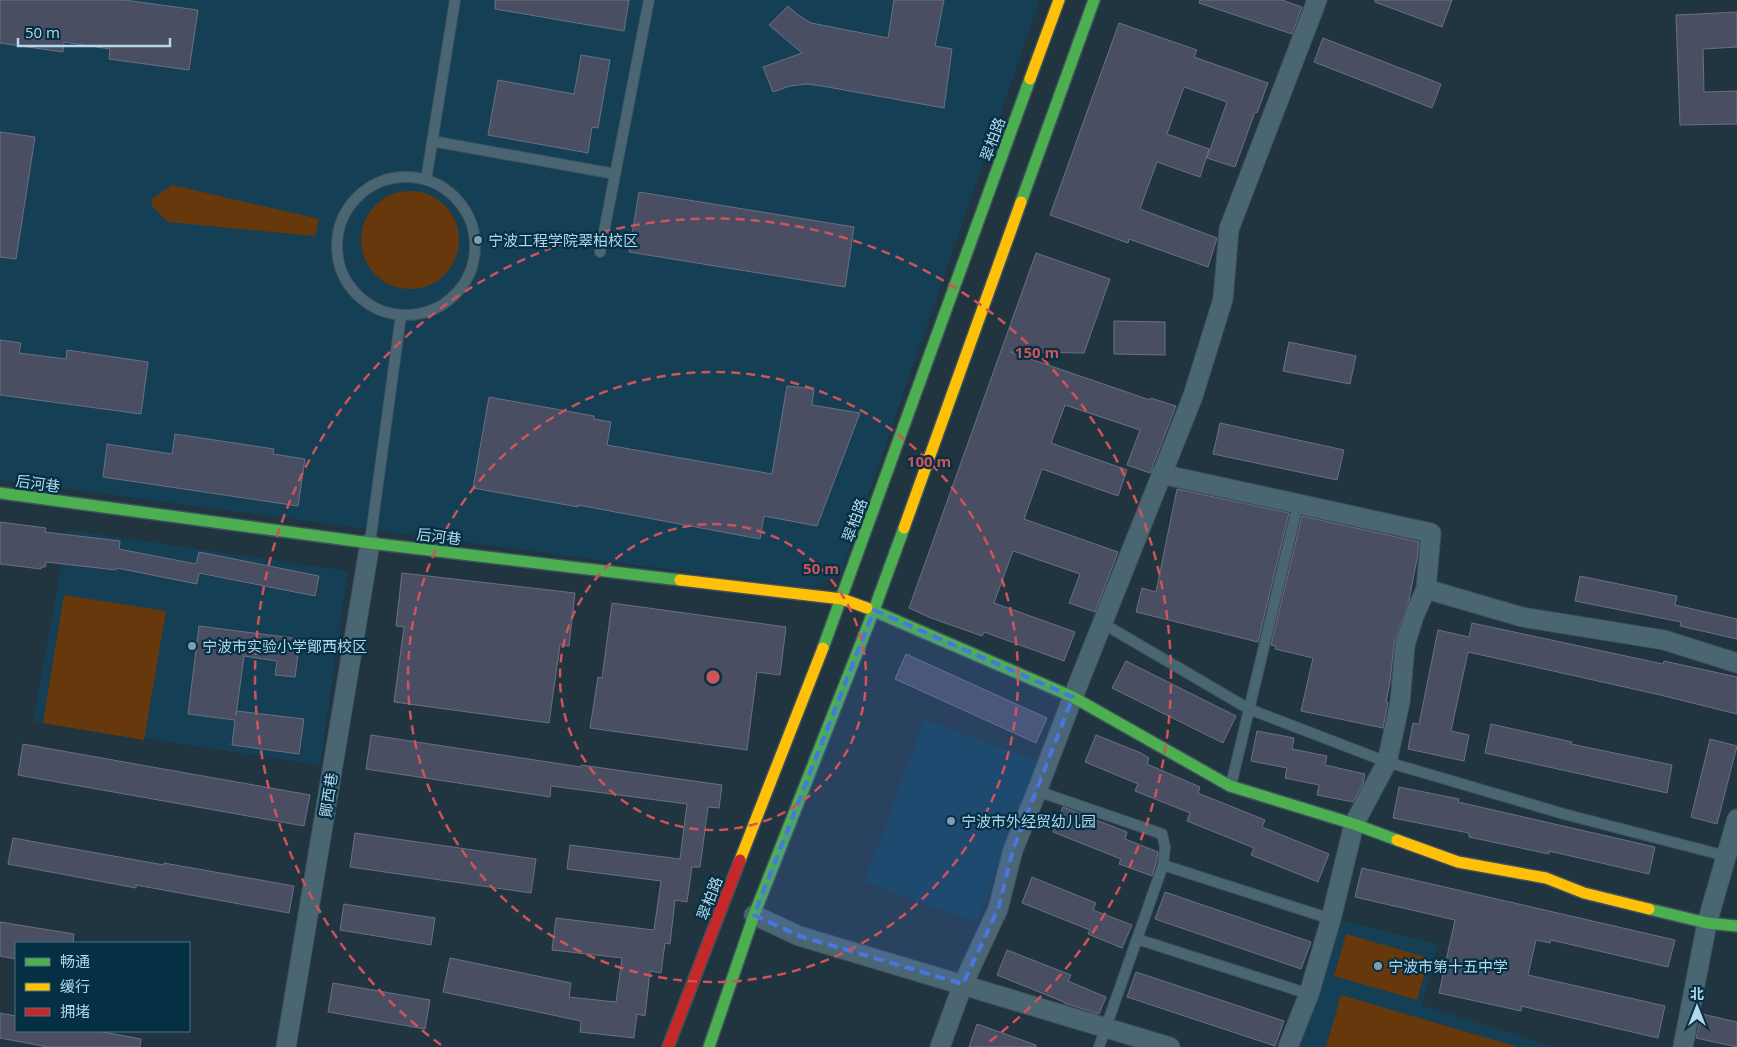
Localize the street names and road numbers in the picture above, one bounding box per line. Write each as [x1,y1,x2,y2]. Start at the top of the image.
street label: 翠柏路 [975,114,1009,164]
street label: 后河巷 [14,470,62,496]
street label: 翠柏路 [837,495,871,545]
street label: 后河巷 [415,523,463,549]
street label: 鄮西巷 [315,771,341,819]
street label: 翠柏路 [692,873,726,923]

